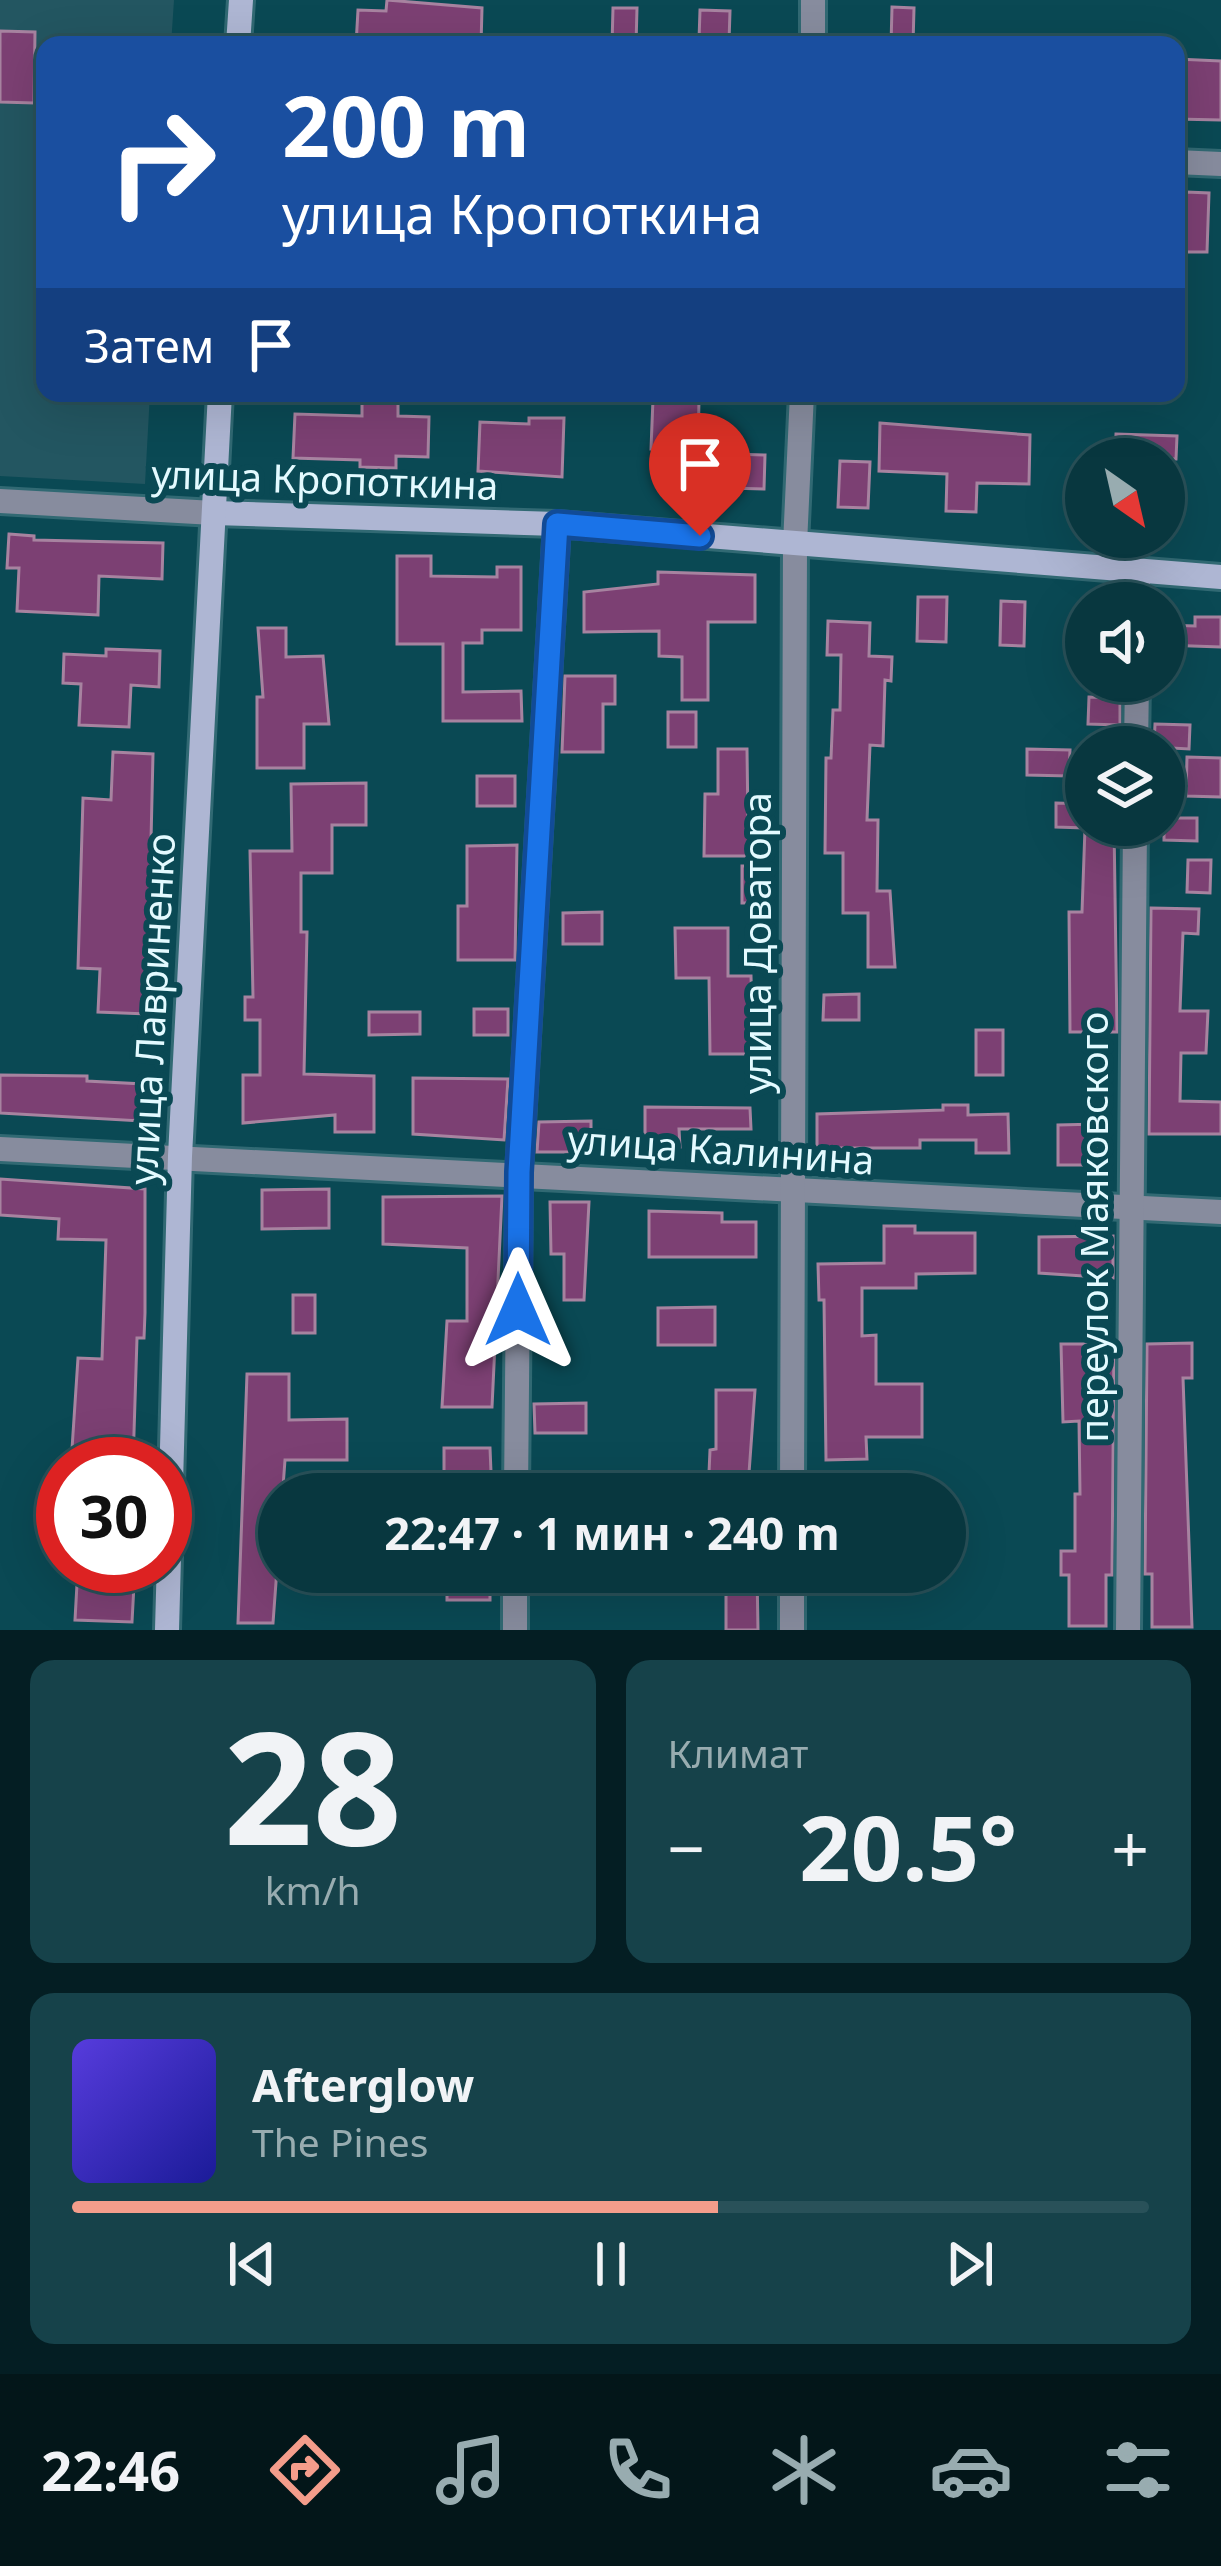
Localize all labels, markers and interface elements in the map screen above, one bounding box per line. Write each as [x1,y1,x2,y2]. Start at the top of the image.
text: 200 m [282,67,530,182]
icon: right [84,84,240,240]
text: улица Кропоткина [282,176,763,250]
icon: arrive [238,312,304,378]
text: Затем [84,315,214,376]
pin [649,413,751,536]
icon: arrive [667,431,733,497]
north arrow [1065,438,1185,558]
map controls [1065,438,1185,846]
street label: улица Кропоткина [151,446,499,511]
button: sound [1065,582,1185,702]
button: layers [1065,726,1185,846]
street label: улица Доватора [729,792,782,1094]
street label: улица Лавриненко [115,832,186,1186]
street label: переулок Маяковского [1066,1012,1119,1442]
street label: улица Калинина [566,1111,876,1186]
position arrow [455,1247,581,1373]
speed limit sign: 30 [36,1437,192,1593]
text: 22:47 · 1 мин · 240 m [384,1502,840,1563]
text: 28 [224,1678,402,1891]
text: Климат [668,1726,808,1779]
text: 20.5° [799,1785,1017,1907]
text: − [668,1802,705,1892]
text: + [1111,1802,1149,1892]
text: km/h [265,1863,361,1916]
text: Afterglow [252,2054,474,2115]
text: The Pines [252,2115,428,2168]
icon: previous [219,2231,285,2297]
icon: pause [578,2231,644,2297]
icon: next [937,2231,1003,2297]
icon: directions [263,2428,347,2512]
icon: music [429,2428,513,2512]
icon: phone [596,2428,680,2512]
icon: climate [762,2428,846,2512]
icon: car [929,2428,1013,2512]
icon: filters [1096,2428,1180,2512]
text: 22:46 [41,2433,180,2507]

